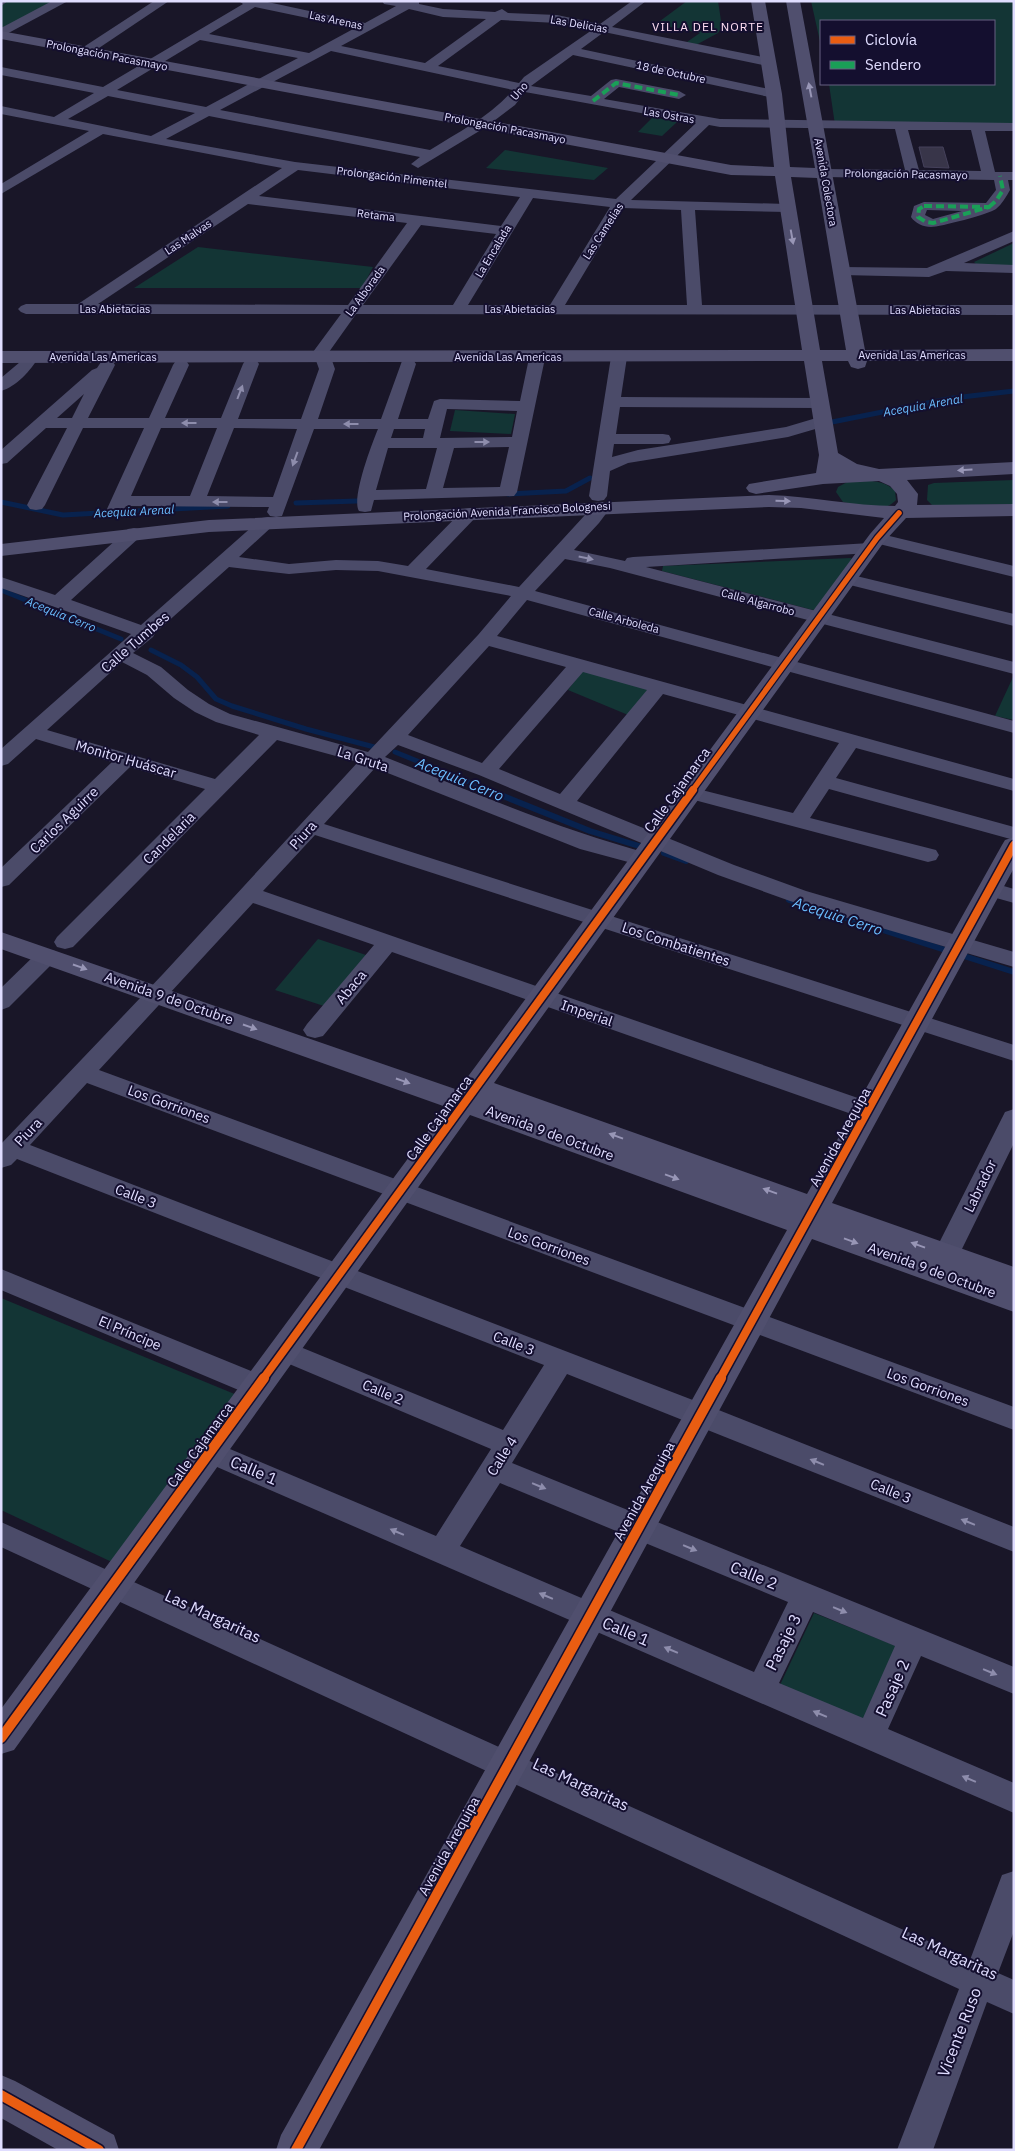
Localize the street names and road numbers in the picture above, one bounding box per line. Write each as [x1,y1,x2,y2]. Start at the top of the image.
street label: Las Arenas [308,8,364,32]
street label: Las Delicias [549,12,609,36]
street label: Prolongación Pacasmayo [45,36,169,74]
street label: 18 de Octubre [635,58,707,86]
street label: Uno [507,79,531,103]
street label: Las Ostras [642,104,696,126]
street label: Prolongación Pacasmayo [443,109,567,147]
street label: Avenida Colectora [811,137,841,227]
street label: Prolongación Pimentel [336,163,448,191]
street label: Prolongación Pacasmayo [844,166,968,182]
street label: Las Camelias [580,200,626,262]
street label: Retama [356,206,396,224]
street label: Las Malvas [162,216,214,258]
street label: La Encalada [472,222,514,280]
street label: La Alborada [342,263,388,319]
street label: Las Abietacias [80,302,150,316]
street label: Las Abietacias [485,302,555,316]
street label: Las Abietacias [890,303,960,317]
street label: Avenida Las Americas [858,348,966,362]
street label: Avenida Las Americas [49,350,157,364]
street label: Avenida Las Americas [454,350,562,364]
street label: Prolongación Avenida Francisco Bolognesi [403,499,611,523]
street label: Calle Algarrobo [720,585,796,619]
street label: Calle Arboleda [587,604,661,636]
street label: Calle Tumbes [97,607,173,677]
street label: Monitor Huáscar [74,736,178,782]
street label: La Gruta [335,742,391,776]
street label: Calle Cajamarca [640,743,714,836]
street label: Carlos Aguirre [26,782,102,857]
street label: Candelaria [139,807,200,868]
street label: Piura [285,817,321,853]
street label: Los Combatientes [620,918,732,970]
street label: Abaca [332,966,371,1008]
street label: Avenida 9 de Octubre [102,968,236,1029]
street label: Imperial [559,996,615,1030]
street label: Calle Cajamarca [402,1071,476,1164]
street label: Los Gorriones [125,1081,213,1127]
street label: Avenida Arequipa [805,1084,875,1190]
street label: Avenida 9 de Octubre [483,1101,617,1165]
street label: Piura [10,1114,46,1150]
street label: Labrador [960,1157,1000,1215]
street label: Calle 3 [113,1180,159,1212]
street label: Los Gorriones [505,1223,593,1269]
street label: Avenida 9 de Octubre [865,1238,999,1302]
street label: El Príncipe [96,1312,164,1354]
street label: Calle 3 [491,1327,537,1359]
street label: Los Gorriones [884,1364,972,1410]
street label: Calle 2 [360,1375,406,1409]
street label: Calle Cajamarca [163,1398,237,1491]
street label: Calle 4 [483,1433,521,1479]
street label: Avenida Arequipa [609,1438,679,1544]
street label: Calle 1 [227,1451,281,1489]
street label: Calle 3 [868,1475,914,1507]
street label: Calle 2 [727,1557,781,1593]
street label: Las Margaritas [162,1585,264,1647]
street label: Pasaje 3 [761,1610,805,1674]
street label: Calle 1 [599,1612,653,1650]
street label: Pasaje 2 [871,1656,913,1720]
street label: Las Margaritas [530,1753,632,1815]
street label: Avenida Arequipa [414,1793,484,1899]
street label: Las Margaritas [899,1922,1001,1984]
street label: Vicente Ruso [933,1985,985,2079]

